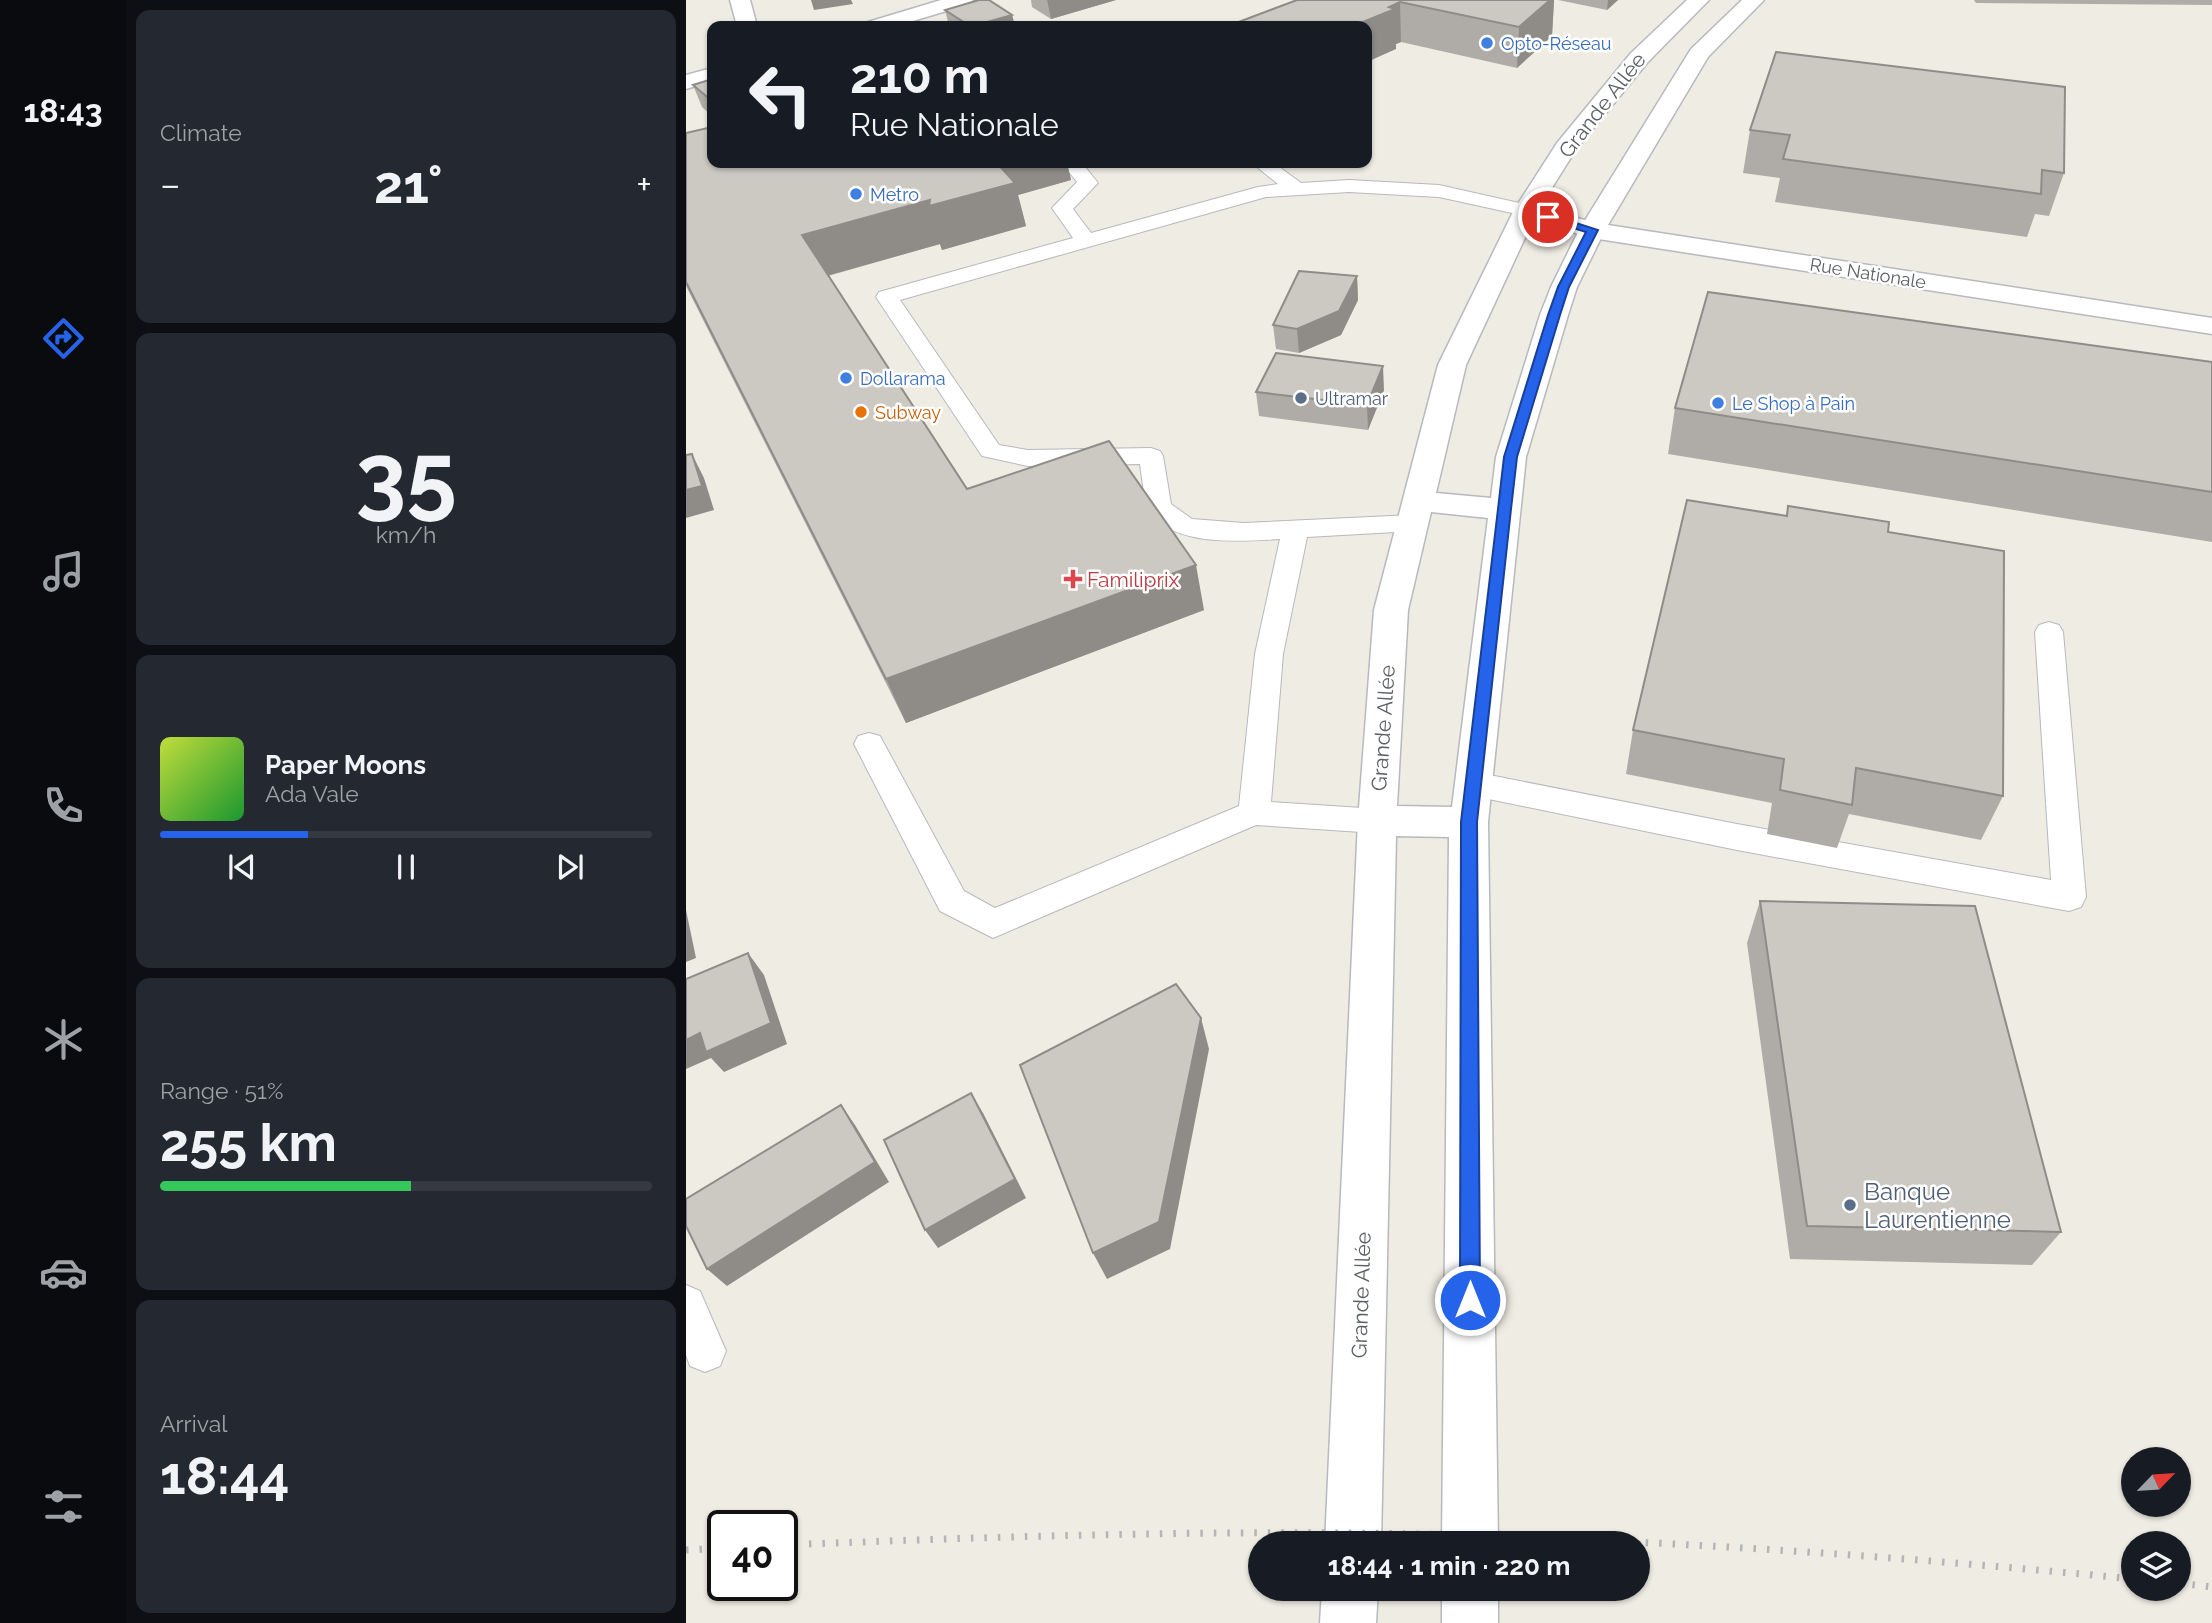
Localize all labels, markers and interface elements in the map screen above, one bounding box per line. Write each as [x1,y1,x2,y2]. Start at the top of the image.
place label: Opto-Réseau [1501,33,1611,54]
marker: Opto-Réseau [1479,35,1495,51]
text: 210 m [850,47,989,104]
street label: Grande Allée [1553,47,1651,163]
icon: left [735,49,826,140]
text: 18:43 [23,92,103,129]
text: Rue Nationale [850,106,1059,143]
text: Climate [160,119,242,146]
text: 21° [374,154,443,215]
text: − [160,162,180,207]
text: + [636,162,652,207]
place label: Metro [870,184,919,205]
marker: Metro [848,186,864,202]
pin [1518,187,1578,247]
icon: arrive [1529,198,1567,236]
street label: Rue Nationale [1808,253,1928,293]
icon: directions [39,314,88,363]
place label: Dollarama [860,368,946,389]
marker: Dollarama [838,370,854,386]
place label: Ultramar [1315,388,1389,409]
marker: Ultramar [1293,390,1309,406]
place label: Le Shop à Pain [1732,393,1855,414]
marker: Le Shop à Pain [1710,395,1726,411]
place label: Subway [875,402,941,423]
marker: Subway [853,404,869,420]
text: 35 [355,422,457,529]
text: km/h [376,521,436,548]
icon: music [39,547,88,596]
place label: Familiprix [1087,567,1180,592]
marker: Familiprix [1065,571,1081,587]
street label: Grande Allée [1366,664,1400,792]
text: Paper Moons [265,750,426,780]
text: Ada Vale [265,780,359,807]
icon: phone [39,781,88,830]
icon: previous [223,848,261,886]
icon: pause [387,848,425,886]
icon: next [551,848,589,886]
icon: climate [39,1015,88,1064]
text: Range · 51% [160,1077,283,1104]
text: 255 km [160,1112,337,1173]
place label: Banque Laurentienne [1864,1177,2011,1234]
marker: Banque Laurentienne [1842,1197,1858,1213]
street label: Grande Allée [1346,1231,1376,1359]
icon: car [39,1248,88,1297]
position arrow [1433,1263,1507,1337]
text: Arrival [160,1410,227,1437]
text: 18:44 [160,1445,289,1506]
north arrow [2121,1447,2191,1517]
map controls [2121,1447,2191,1601]
icon: filters [39,1482,88,1531]
speed limit sign: 40 [707,1510,798,1601]
button: layers [2121,1531,2191,1601]
text: 18:44 · 1 min · 220 m [1328,1551,1570,1581]

